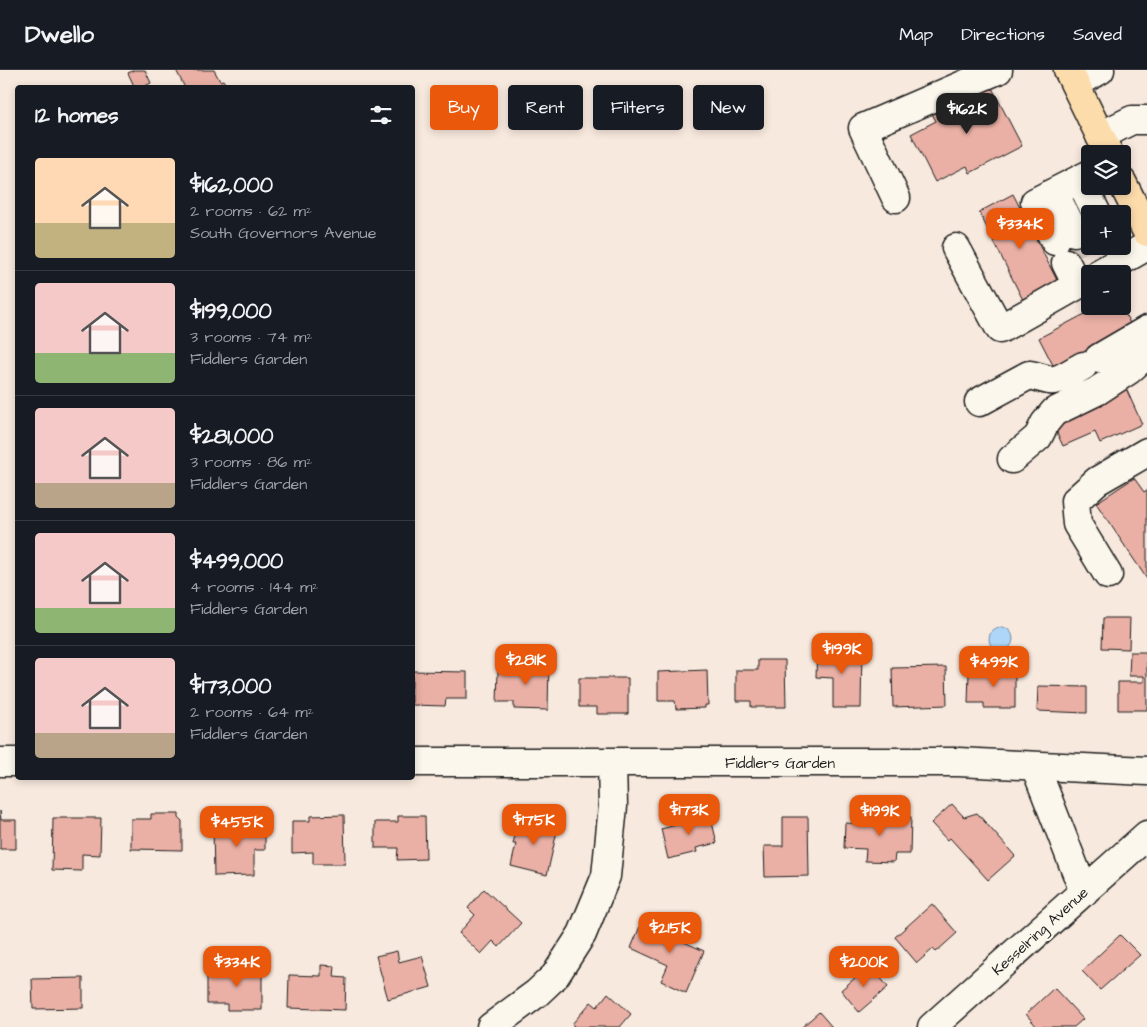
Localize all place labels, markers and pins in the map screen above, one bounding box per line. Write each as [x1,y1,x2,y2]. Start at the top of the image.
pin: $162K [932,92,1002,135]
pin: $334K [985,208,1055,250]
pin: $199K [807,632,877,675]
pin: $281K [491,644,561,686]
pin: $499K [959,646,1029,688]
pin: $173K [654,794,724,836]
pin: $199K [845,794,915,837]
pin: $175K [499,804,569,846]
pin: $455K [202,806,272,848]
pin: $215K [635,912,705,954]
pin: $334K [202,946,272,988]
pin: $200K [829,946,899,988]

